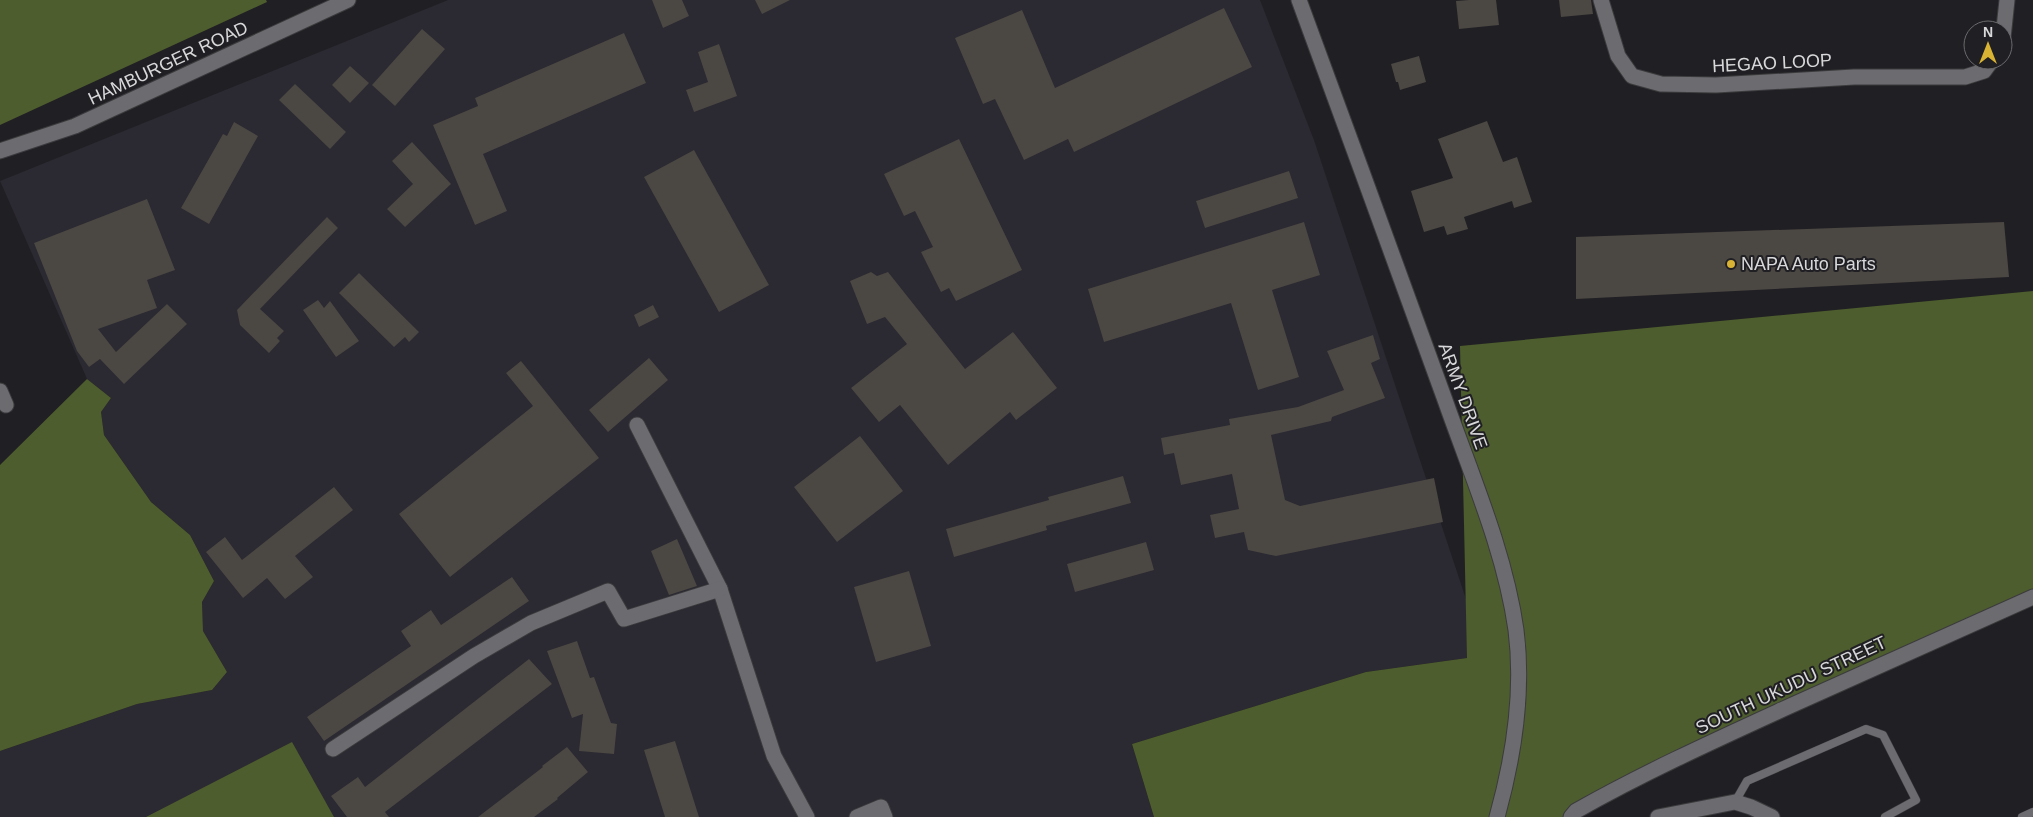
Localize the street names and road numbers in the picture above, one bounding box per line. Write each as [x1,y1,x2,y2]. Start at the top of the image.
street label: HAMBURGER ROAD [85,17,251,109]
street label: HEGAO LOOP [1712,50,1832,76]
street label: ARMY DRIVE [1435,340,1491,452]
street label: SOUTH UKUDU STREET [1693,632,1889,738]

